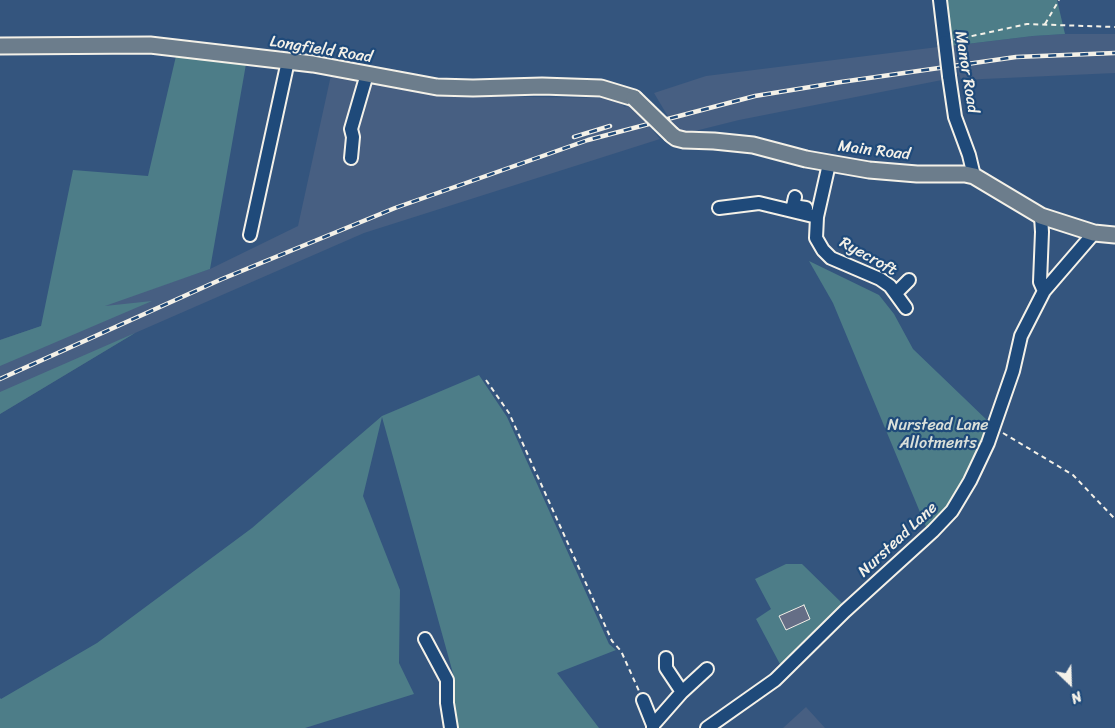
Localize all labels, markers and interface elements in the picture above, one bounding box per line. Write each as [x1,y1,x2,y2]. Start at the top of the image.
street label: Manor Road [950,30,982,114]
street label: Longfield Road [268,32,374,68]
street label: Main Road [837,137,911,165]
street label: Ryecroft [836,233,900,281]
park label: Nurstead Lane Allotments [887,416,989,454]
street label: Nurstead Lane [854,498,942,582]
north arrow [1045,658,1095,708]
text: N [1067,684,1086,711]

